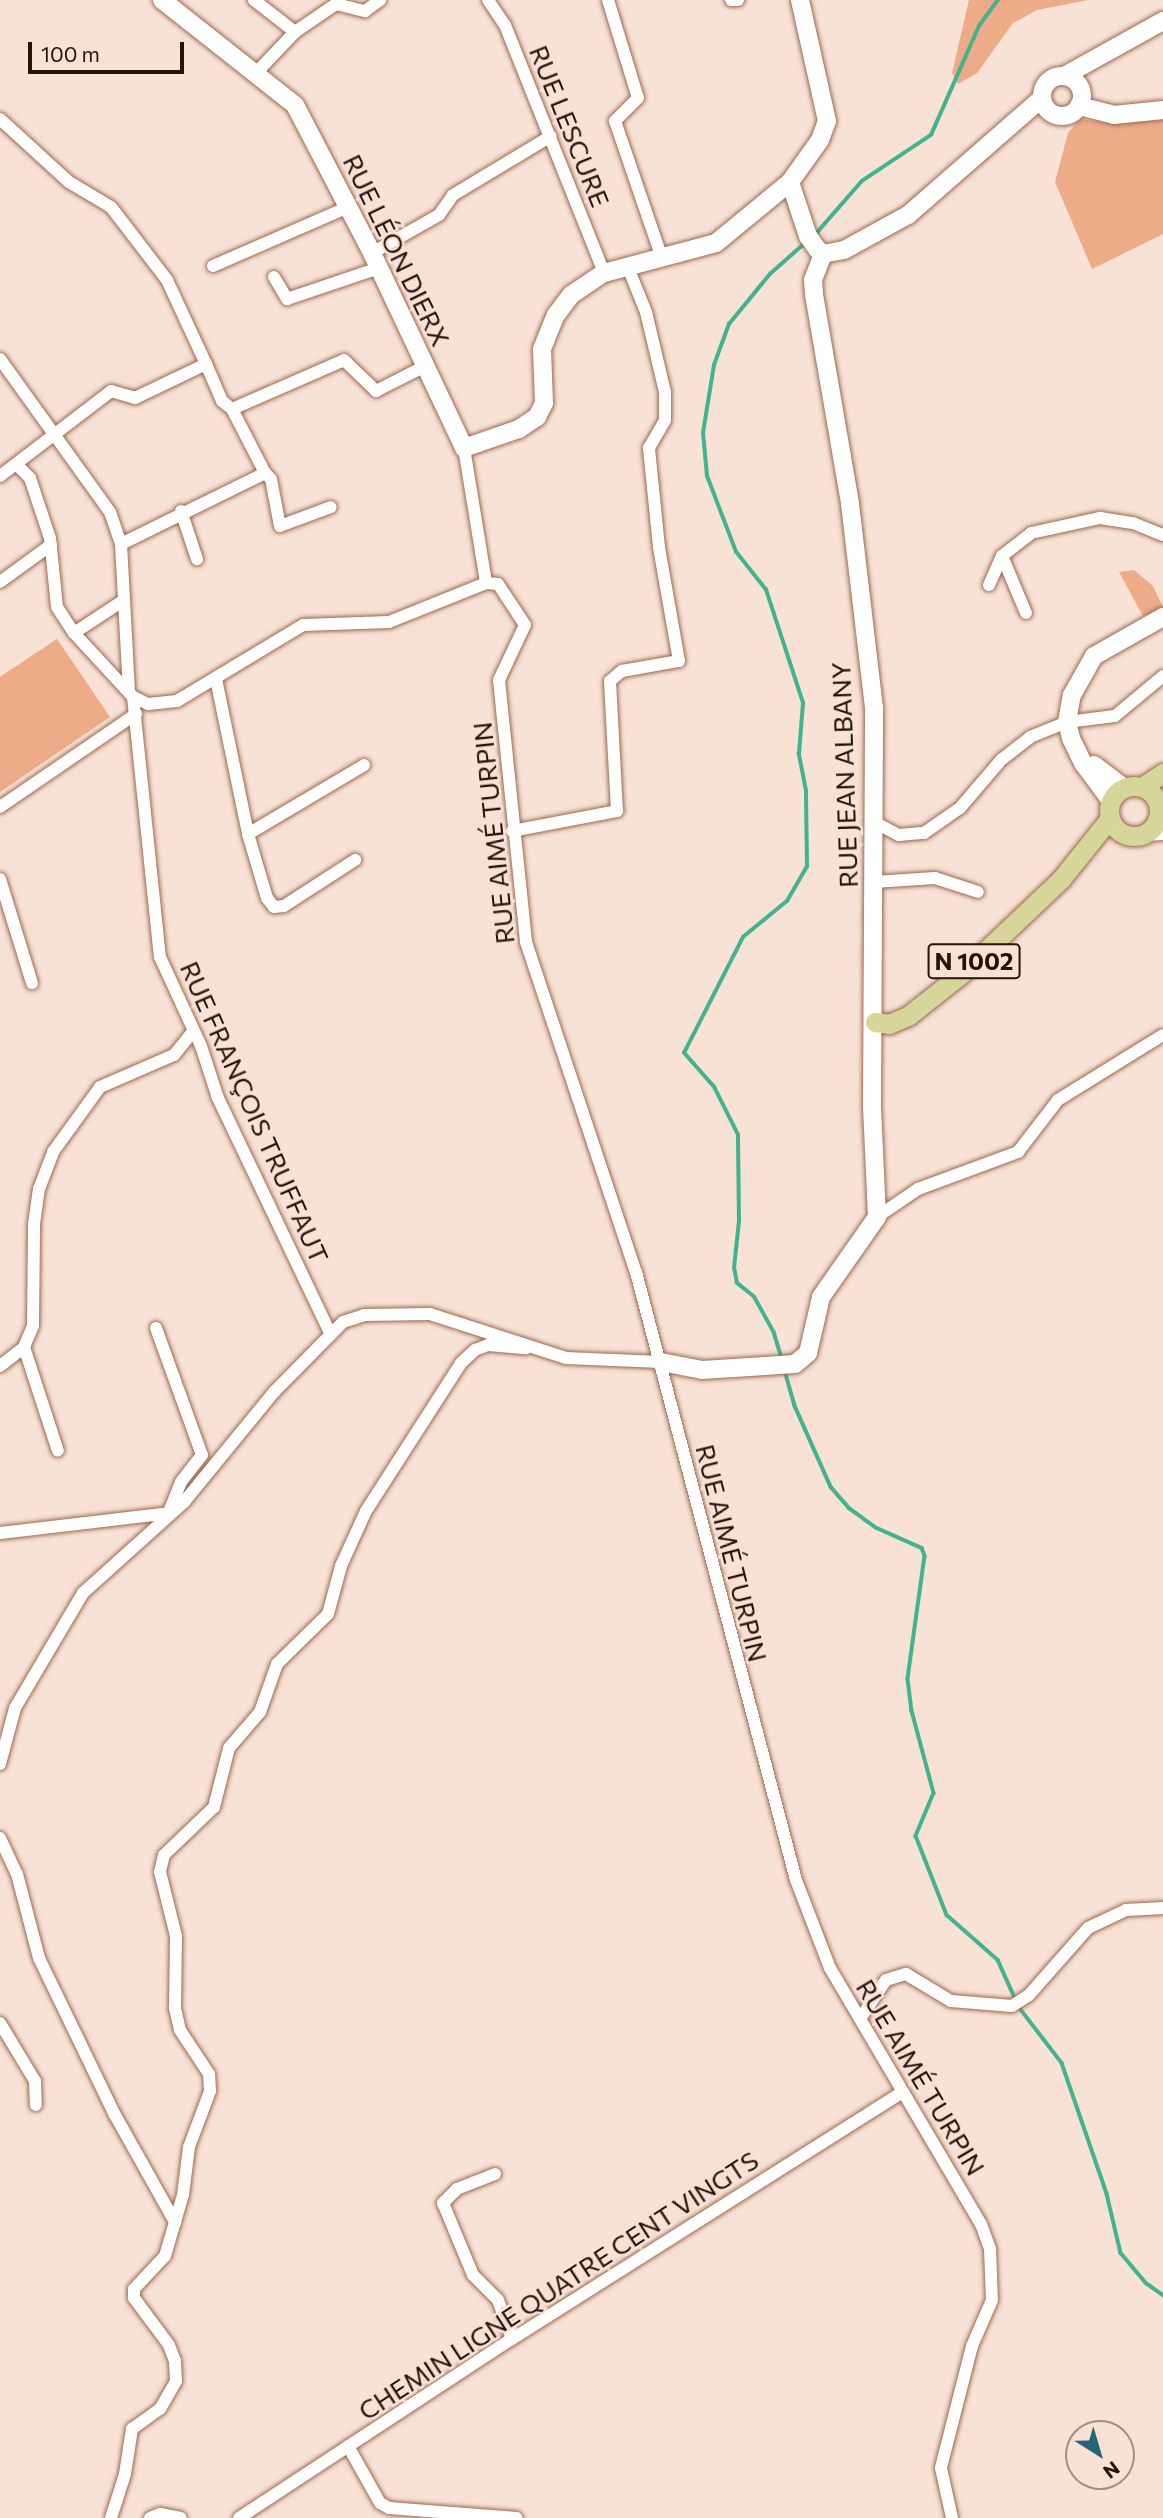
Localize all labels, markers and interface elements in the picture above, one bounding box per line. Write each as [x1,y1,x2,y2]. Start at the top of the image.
scale bar [32,28,187,72]
text: 100 m [41,41,100,66]
street label: RUE LESCURE [523,41,617,211]
street label: RUE LÉON DIERX [337,149,457,351]
street label: RUE JEAN ALBANY [824,662,864,888]
street label: RUE AIMÉ TURPIN [466,720,520,946]
road number: N 1002 [927,940,1021,981]
street label: RUE FRANÇOIS TRUFFAUT [174,956,336,1268]
street label: RUE AIMÉ TURPIN [690,1441,774,1665]
street label: RUE AIMÉ TURPIN [850,1973,992,2181]
street label: CHEMIN LIGNE QUATRE CENT VINGTS [352,2144,764,2426]
north arrow [1065,2420,1135,2490]
text: N [1099,2457,1124,2484]

